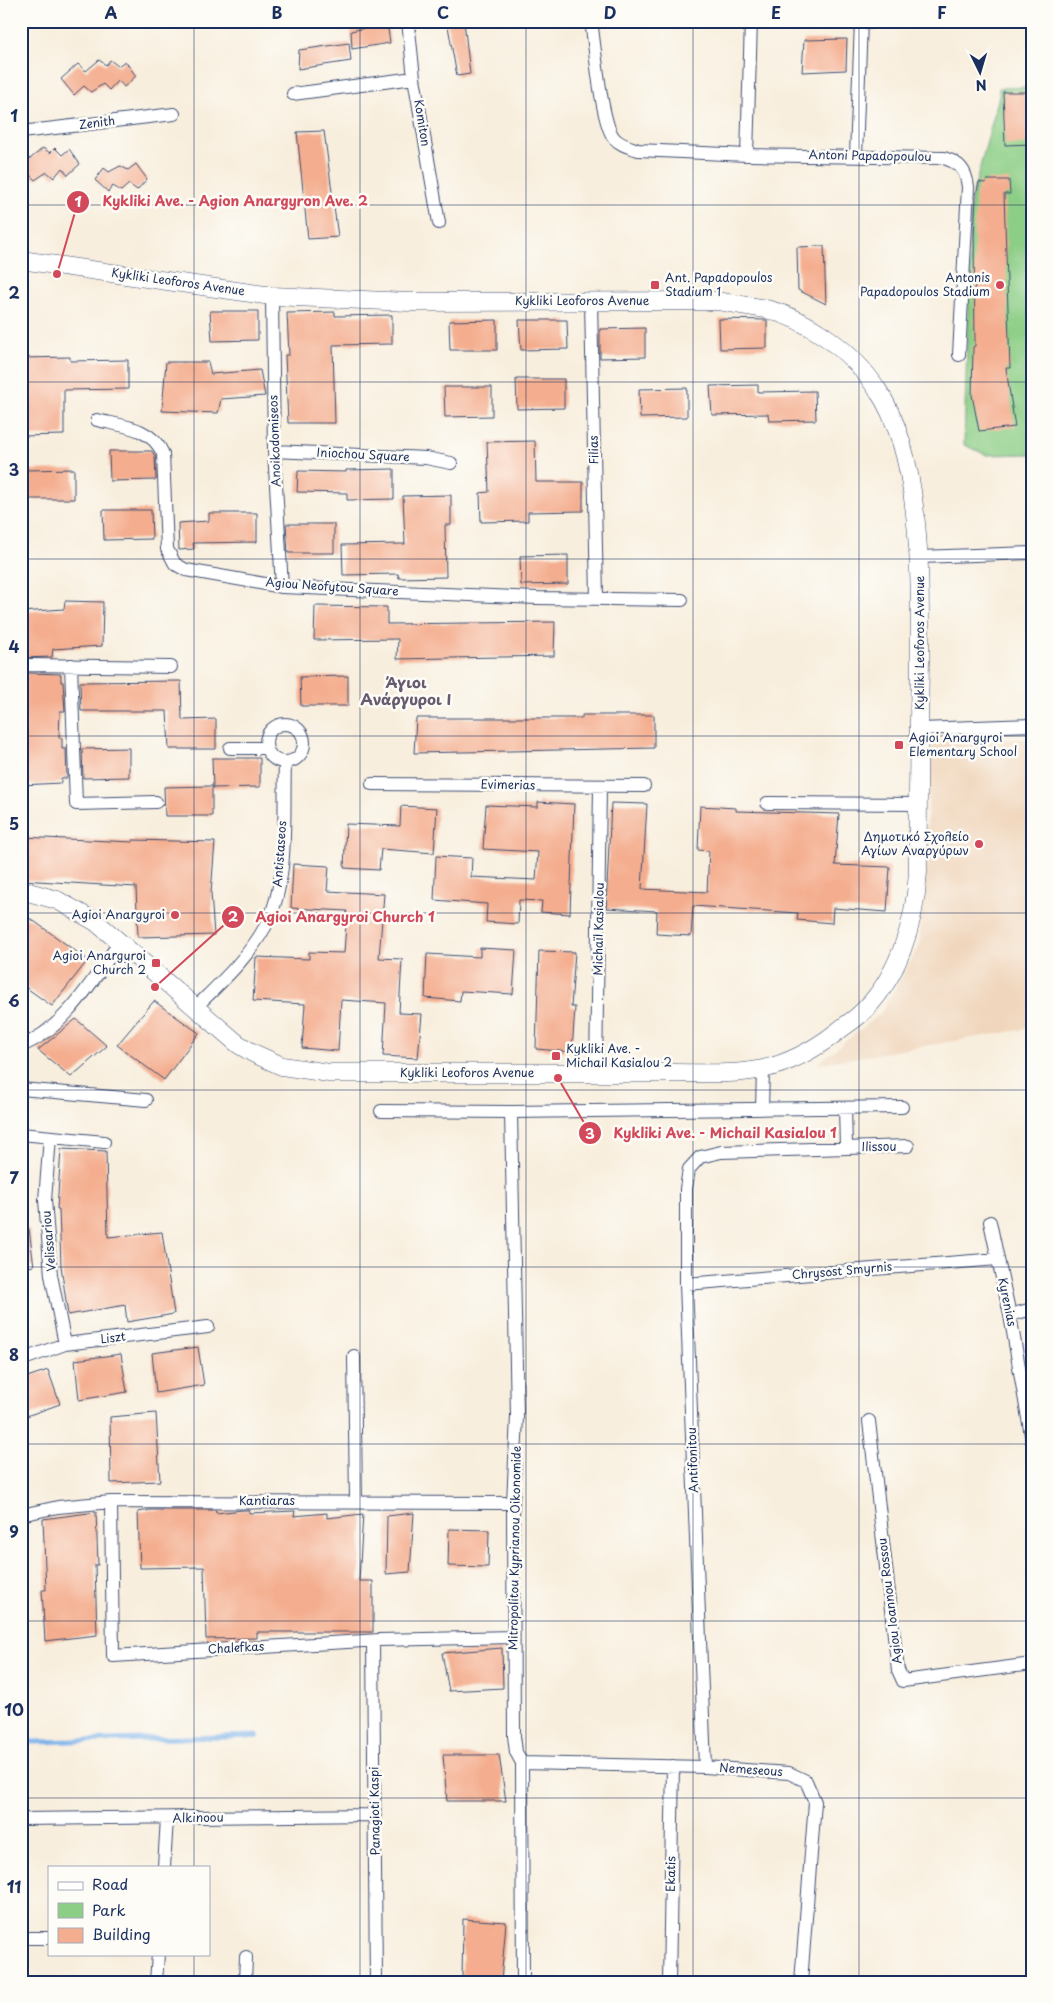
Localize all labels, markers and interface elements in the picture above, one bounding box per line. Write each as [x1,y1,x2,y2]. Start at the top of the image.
text: A [105,0,118,24]
text: B [272,0,283,24]
text: C [437,0,449,24]
text: D [604,0,616,24]
text: E [771,0,781,24]
text: F [937,0,947,24]
north arrow [956,48,1006,98]
text: N [975,75,988,96]
street label: Komiton [410,98,436,148]
text: 1 [10,103,18,127]
street label: Zenith [78,111,116,133]
street label: Antoni Papadopoulou [808,145,932,165]
callout: Kykliki Ave. - Agion Anargyron Ave. 2 [66,187,379,216]
text: 1 [74,189,82,212]
text: Kykliki Ave. - Agion Anargyron Ave. 2 [102,190,368,211]
street label: Kykliki Leoforos Avenue [110,263,247,299]
place label: Ant. Papadopoulos Stadium 1 [665,268,773,300]
place label: Antonis Papadopoulos Stadium [860,268,991,300]
marker: Ant. Papadopoulos Stadium 1 [649,279,661,291]
marker: Antonis Papadopoulos Stadium [994,279,1006,291]
text: 2 [8,280,20,304]
street label: Kykliki Leoforos Avenue [515,291,650,309]
street label: Anoikodomiseos [263,394,285,487]
street label: Filias [584,435,602,465]
street label: Iniochou Square [316,443,410,465]
text: 3 [9,457,19,481]
street label: Agiou Neofytou Square [265,572,399,600]
street label: Kykliki Leoforos Avenue [910,575,928,710]
text: 4 [9,634,20,658]
district label: Άγιοι Ανάργυροι Ι [361,670,452,710]
place label: Agioi Anargyroi Elementary School [909,728,1017,760]
marker: Agioi Anargyroi Elementary School [893,739,905,751]
street label: Evimerias [480,775,536,793]
text: 5 [9,811,19,835]
street label: Antistaseos [268,820,290,888]
place label: Δημοτικό Σχολείο Αγίων Αναργύρων [861,827,969,859]
marker: Δημοτικό Σχολείο Αγίων Αναργύρων [973,838,985,850]
street label: Michaïl Kasialou [588,882,608,976]
callout: Agioi Anargyroi Church 1 [220,903,445,932]
text: 2 [228,904,239,927]
place label: Agioi Anargyroi [72,905,165,923]
text: Agioi Anargyroi Church 1 [255,906,435,927]
marker: Agioi Anargyroi [169,909,181,921]
place label: Agioi Anargyroi Church 2 [53,946,146,978]
marker: Agioi Anargyroi Church 2 [150,957,162,969]
text: 6 [8,988,20,1012]
place label: Kykliki Ave. - Michail Kasialou 2 [566,1039,672,1071]
marker: Kykliki Ave. - Michail Kasialou 2 [550,1050,562,1062]
street label: Kykliki Leoforos Avenue [400,1063,535,1081]
callout: Kykliki Ave. - Michail Kasialou 1 [577,1119,848,1148]
text: 3 [585,1121,595,1144]
text: Kykliki Ave. - Michail Kasialou 1 [613,1122,837,1143]
street label: Ilissou [862,1137,896,1155]
text: 7 [9,1165,19,1189]
street label: Velissariou [36,1210,60,1272]
street label: Chrysost Smyrnis [791,1257,893,1283]
street label: Kyrenias [994,1276,1022,1328]
street label: Liszt [99,1327,127,1347]
text: 8 [9,1342,19,1366]
street label: Antifonitou [682,1427,702,1493]
street label: Mitropolitou Kyprianou Oikonomide [503,1446,525,1650]
street label: Kantiaras [239,1491,296,1509]
text: 9 [9,1519,19,1543]
street label: Agiou Ioannou Rossou [872,1537,906,1665]
street label: Chalefkas [207,1637,265,1657]
text: 10 [4,1697,24,1721]
street label: Nemeseous [719,1758,784,1780]
street label: Panagioti Kaspi [364,1766,384,1856]
street label: Alkinoou [172,1808,224,1826]
street label: Ekatis [661,1856,679,1892]
legend [48,1866,210,1956]
text: Road [92,1872,128,1895]
text: 11 [7,1874,21,1898]
text: Park [92,1898,126,1921]
text: Building [92,1922,151,1945]

